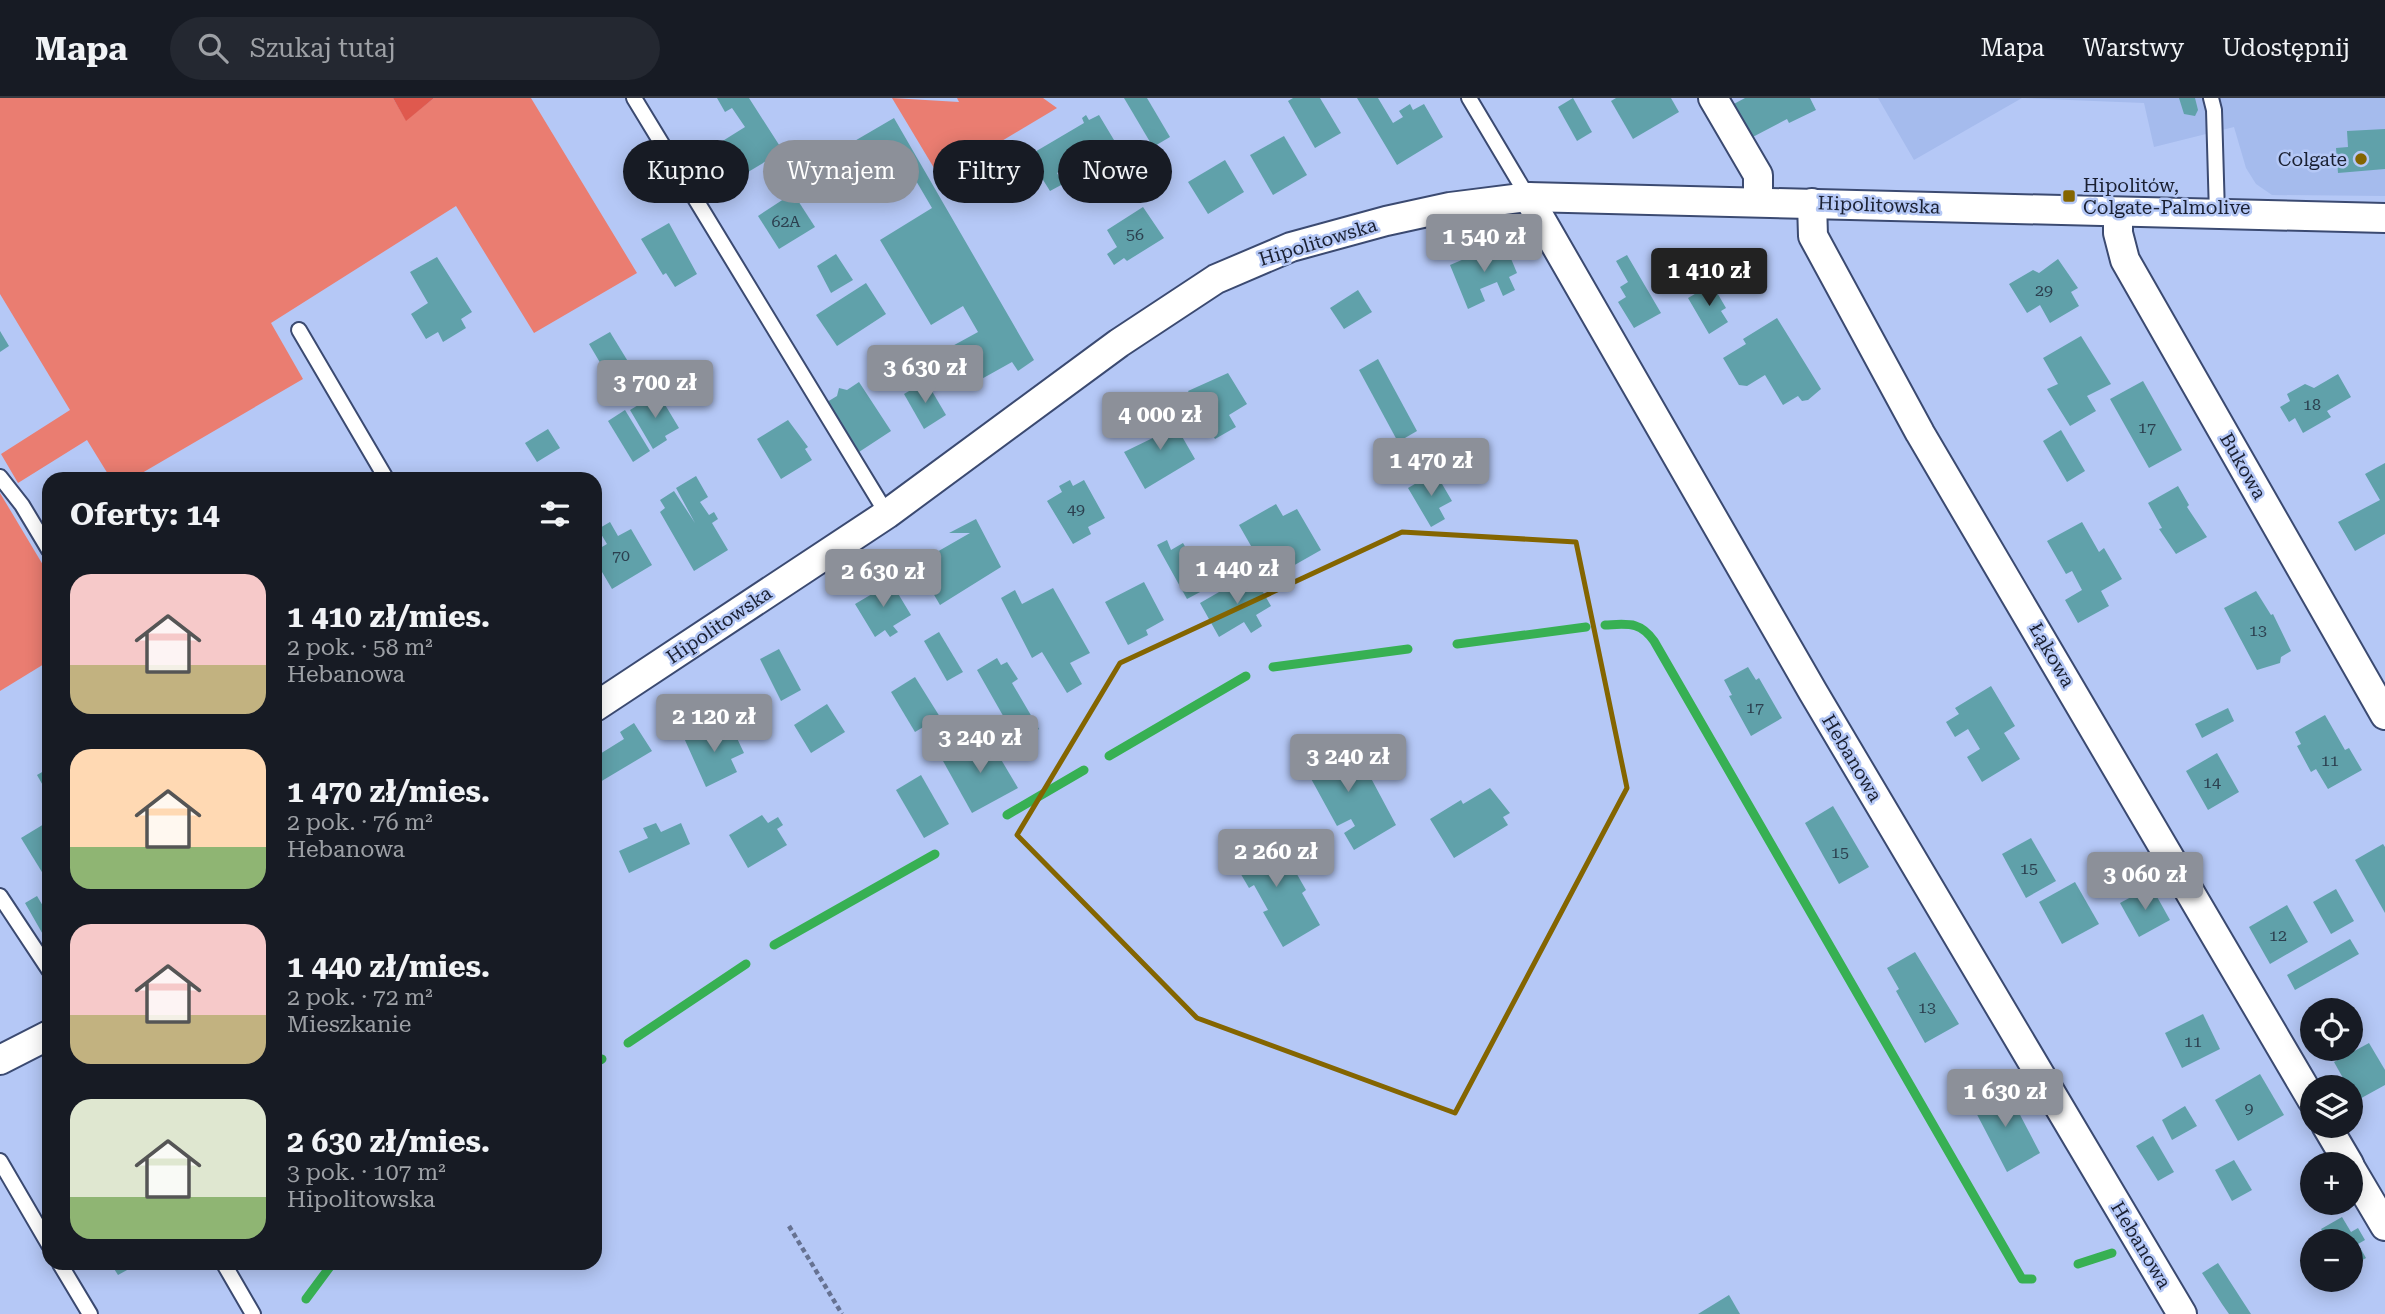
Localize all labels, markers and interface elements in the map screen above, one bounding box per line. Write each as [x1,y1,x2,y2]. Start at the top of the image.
search box [170,17,660,80]
text: Mapa [35,29,128,68]
icon: search [194,29,232,67]
text: Szukaj tutaj [250,33,396,63]
text: Mapa [1981,34,2045,62]
text: Warstwy [2083,34,2184,62]
text: Udostępnij [2222,34,2350,62]
chip: Kupno [623,140,749,203]
chip: Wynajem [763,140,919,203]
chip: Filtry [933,140,1044,203]
chip: Nowe [1058,140,1172,203]
place label: Colgate [2278,148,2347,171]
marker: Colgate [2353,151,2369,167]
place label: Hipolitów, Colgate-Palmolive [2083,174,2250,219]
marker: Hipolitów, Colgate-Palmolive [2061,188,2077,204]
street label: Hipolitowska [1817,191,1941,219]
house number: 62A [771,212,801,231]
street label: Hipolitowska [1256,213,1381,271]
pin: 1 540 zł [1412,214,1556,274]
text: 1 540 zł [1442,223,1526,250]
house number: 56 [1126,225,1144,244]
pin: 1 410 zł [1637,248,1781,308]
text: 1 410 zł [1667,257,1751,284]
house number: 29 [2035,281,2053,300]
pin: 3 630 zł [853,345,997,405]
text: 3 630 zł [883,354,967,381]
pin: 3 700 zł [583,360,727,420]
text: 3 700 zł [613,369,697,396]
pin: 4 000 zł [1088,392,1232,452]
house number: 18 [2303,395,2321,414]
text: 4 000 zł [1118,401,1202,428]
house number: 17 [2138,418,2156,437]
street label: Bukowa [2215,429,2272,504]
pin: 1 470 zł [1359,438,1503,498]
text: 1 470 zł [1389,447,1473,474]
icon: filters [536,495,574,533]
text: Oferty: 14 [70,497,220,532]
house number: 49 [1067,500,1085,519]
house number: 70 [612,546,630,565]
pin: 1 440 zł [1165,546,1309,606]
pin: 2 630 zł [811,550,955,609]
text: 1 440 zł [1195,555,1279,582]
text: 2 630 zł [841,558,925,585]
street label: Hipolitowska [662,581,777,669]
text: 1 410 zł/mies. [287,599,490,634]
icon: home [126,602,210,686]
street label: Łąkowa [2024,619,2080,692]
house number: 13 [2249,621,2267,640]
text: 2 pok. · 58 m² [287,634,433,661]
text: Hebanowa [287,661,405,688]
pin: 2 120 zł [642,694,786,754]
house number: 17 [1746,698,1764,717]
text: 2 120 zł [672,703,756,730]
street label: Hebanowa [1817,710,1887,806]
pin: 3 240 zł [908,716,1052,775]
text: 3 240 zł [938,724,1022,751]
pin: 3 240 zł [1276,734,1420,794]
text: 3 240 zł [1306,743,1390,770]
house number: 11 [2321,751,2339,770]
house number: 14 [2203,773,2221,792]
text: 1 470 zł/mies. [287,774,490,809]
icon: home [126,777,210,861]
text: 2 pok. · 76 m² [287,809,433,836]
pin: 2 260 zł [1204,830,1348,889]
text: Hebanowa [287,836,405,863]
text: 2 260 zł [1234,838,1318,865]
house number: 15 [1831,843,1849,862]
pin: 3 060 zł [2073,852,2217,912]
house number: 15 [2020,859,2038,878]
text: 3 060 zł [2103,861,2187,888]
house number: 12 [2269,926,2287,945]
text: 1 440 zł/mies. [287,949,490,984]
icon: home [126,952,210,1036]
text: 2 pok. · 72 m² [287,984,433,1011]
house number: 13 [1918,998,1936,1017]
map controls [2300,998,2363,1292]
button: locate [2300,998,2363,1061]
text: Mieszkanie [287,1011,411,1038]
house number: 11 [2184,1032,2202,1051]
pin: 1 630 zł [1933,1070,2077,1129]
button: layers [2300,1075,2363,1138]
text: 1 630 zł [1963,1078,2047,1105]
house number: 9 [2245,1099,2254,1118]
text: 2 630 zł/mies. [287,1124,490,1159]
icon: home [126,1127,210,1211]
button: + [2300,1152,2363,1215]
text: 3 pok. · 107 m² [287,1159,446,1186]
text: Hipolitowska [287,1186,435,1213]
street label: Hebanowa [2106,1197,2176,1293]
button: − [2300,1229,2363,1292]

